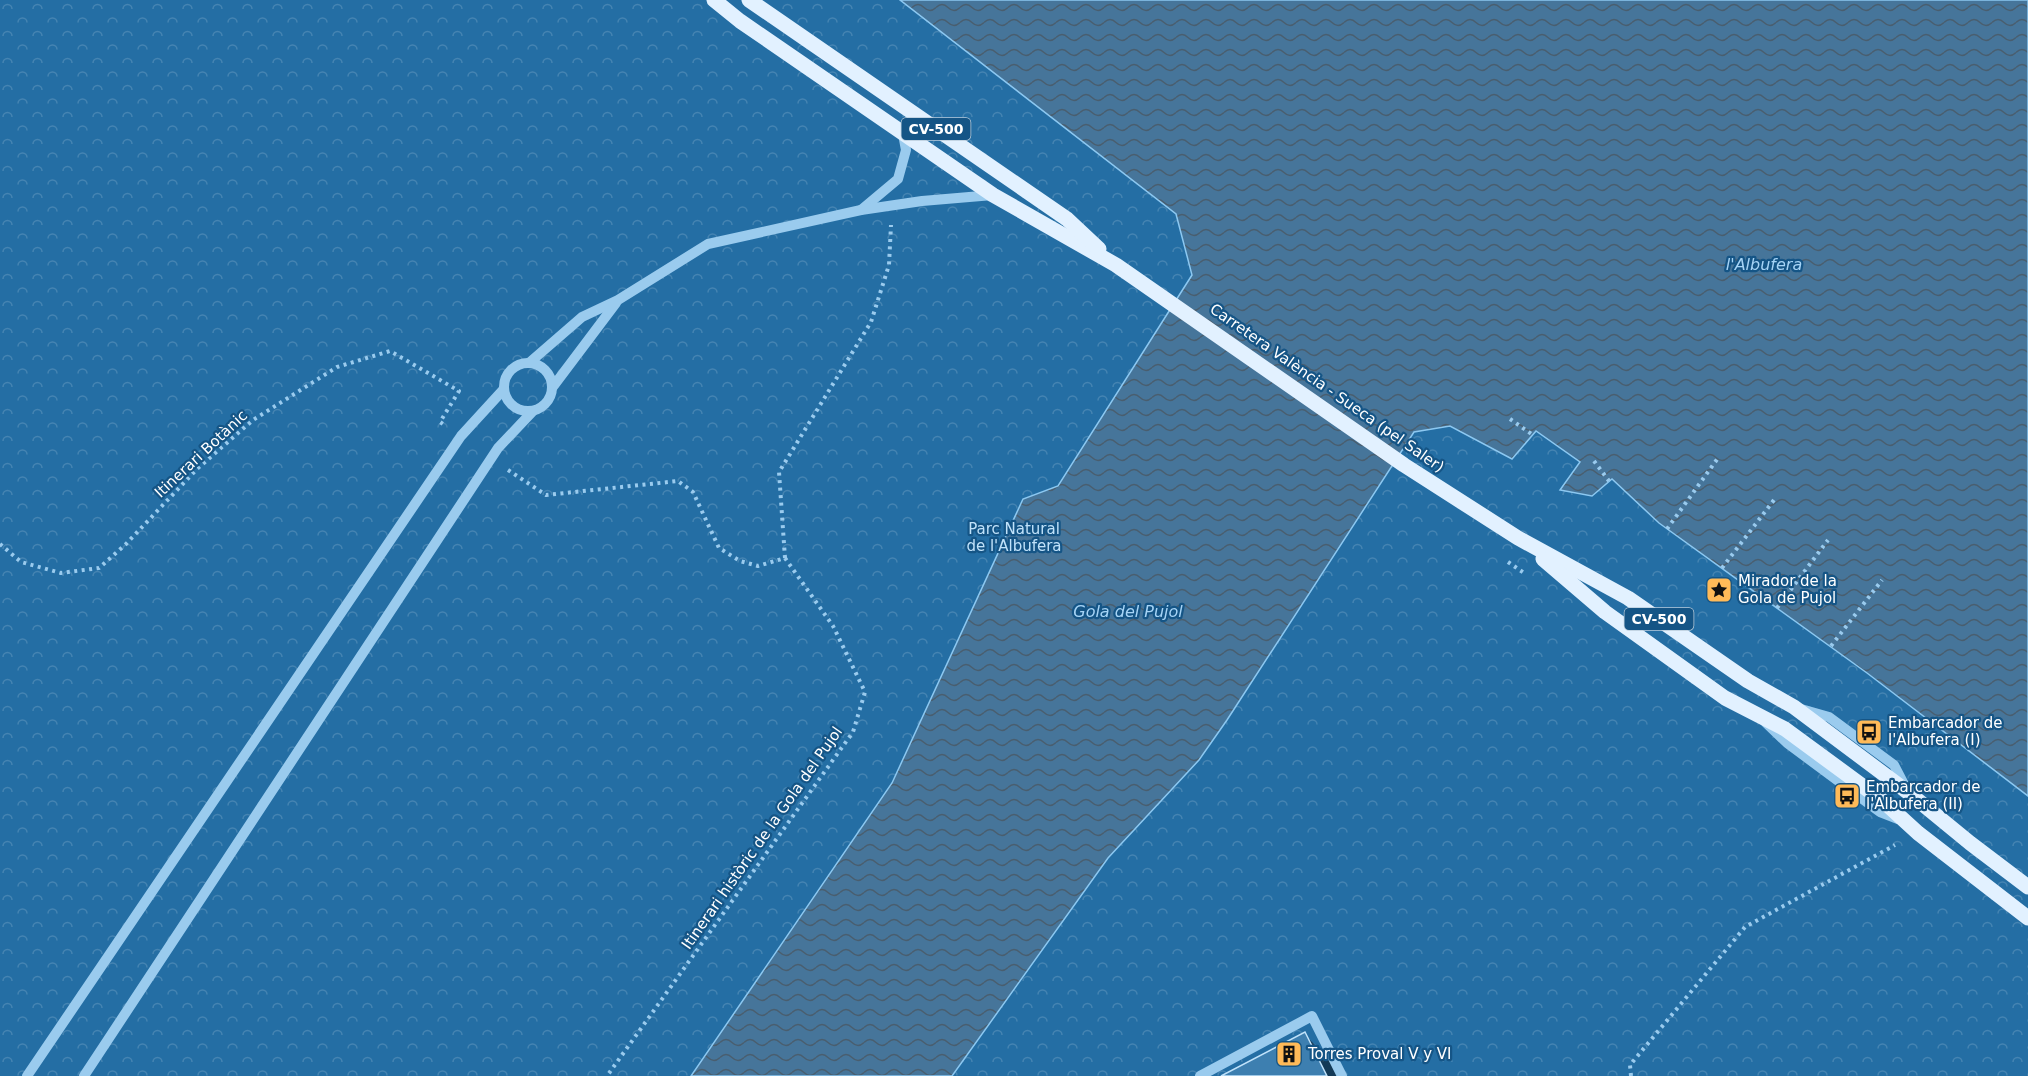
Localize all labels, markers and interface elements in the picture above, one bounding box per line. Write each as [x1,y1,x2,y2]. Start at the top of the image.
road number: CV-500 [902,118,970,140]
water label: l'Albufera [1726,255,1802,274]
street label: Carretera València - Sueca (pel Saler) [1206,300,1448,476]
street label: Itinerari Botànic [151,406,251,502]
park label: Parc Natural de l'Albufera [966,520,1062,555]
place label: Mirador de la Gola de Pujol [1738,572,1837,607]
place icon: Mirador de la Gola de Pujol [1704,575,1734,605]
water label: Gola del Pujol [1073,602,1183,621]
road number: CV-500 [1624,608,1694,630]
place label: Embarcador de l'Albufera (I) [1888,714,2002,749]
bus stop icon: Embarcador de l'Albufera (I) [1854,717,1884,747]
street label: Itinerari històric de la Gola del Pujol [678,723,846,953]
place label: Embarcador de l'Albufera (II) [1866,778,1980,813]
bus stop icon: Embarcador de l'Albufera (II) [1832,781,1862,811]
building icon: Torres Proval V y VI [1274,1039,1304,1069]
place label: Torres Proval V y VI [1307,1045,1452,1063]

